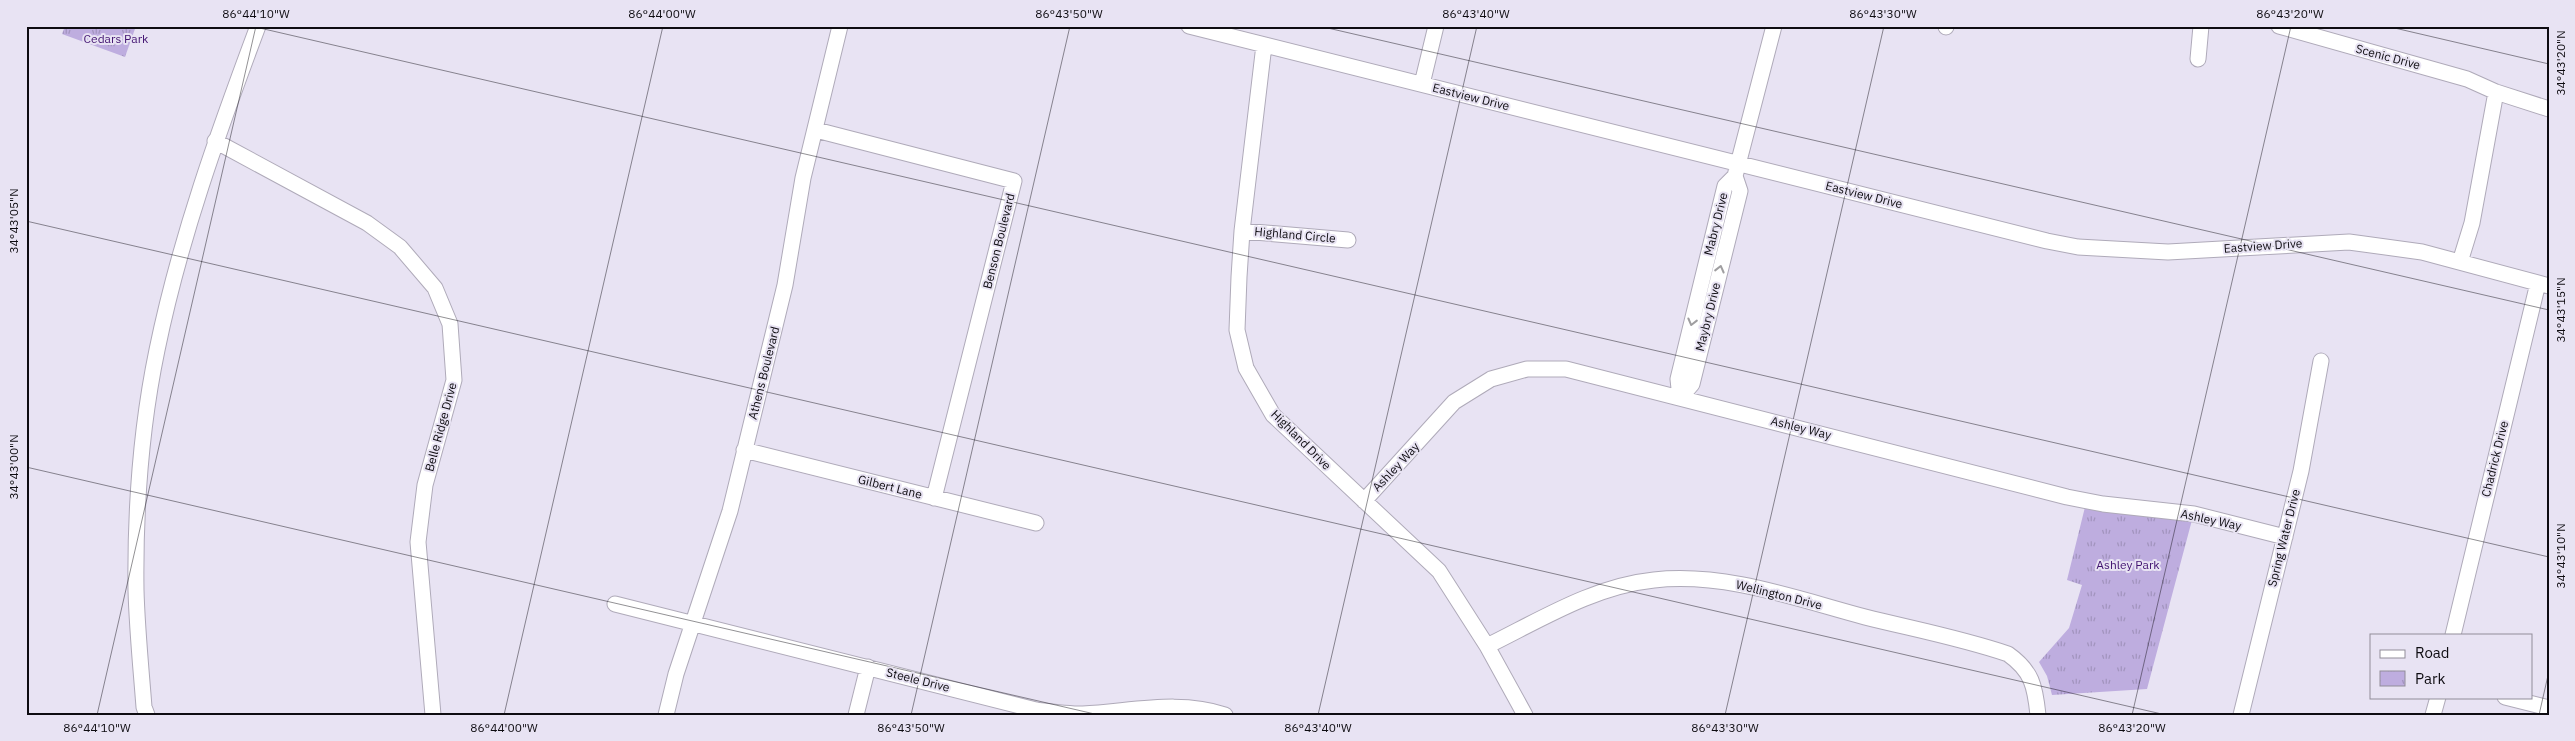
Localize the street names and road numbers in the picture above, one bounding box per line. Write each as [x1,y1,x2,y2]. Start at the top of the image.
street label: Scenic Drive [2354,41,2422,72]
street label: Eastview Drive [1431,80,1512,113]
street label: Eastview Drive [1824,178,1905,211]
street label: Mabry Drive [1700,190,1731,257]
street label: Benson Boulevard [979,191,1018,290]
street label: Highland Circle [1254,223,1337,246]
street label: Eastview Drive [2223,235,2303,256]
street label: Maybry Drive [1692,281,1723,353]
street label: Athens Boulevard [745,325,782,421]
street label: Belle Ridge Drive [421,380,460,473]
street label: Highland Drive [1268,406,1335,473]
street label: Ashley Way [1769,413,1833,442]
street label: Chadrick Drive [2478,419,2511,499]
street label: Ashley Way [1369,439,1422,494]
street label: Gilbert Lane [857,471,924,502]
street label: Spring Water Drive [2264,487,2303,588]
street label: Ashley Way [2179,506,2243,533]
street label: Wellington Drive [1735,577,1824,613]
street label: Steele Drive [885,664,952,695]

